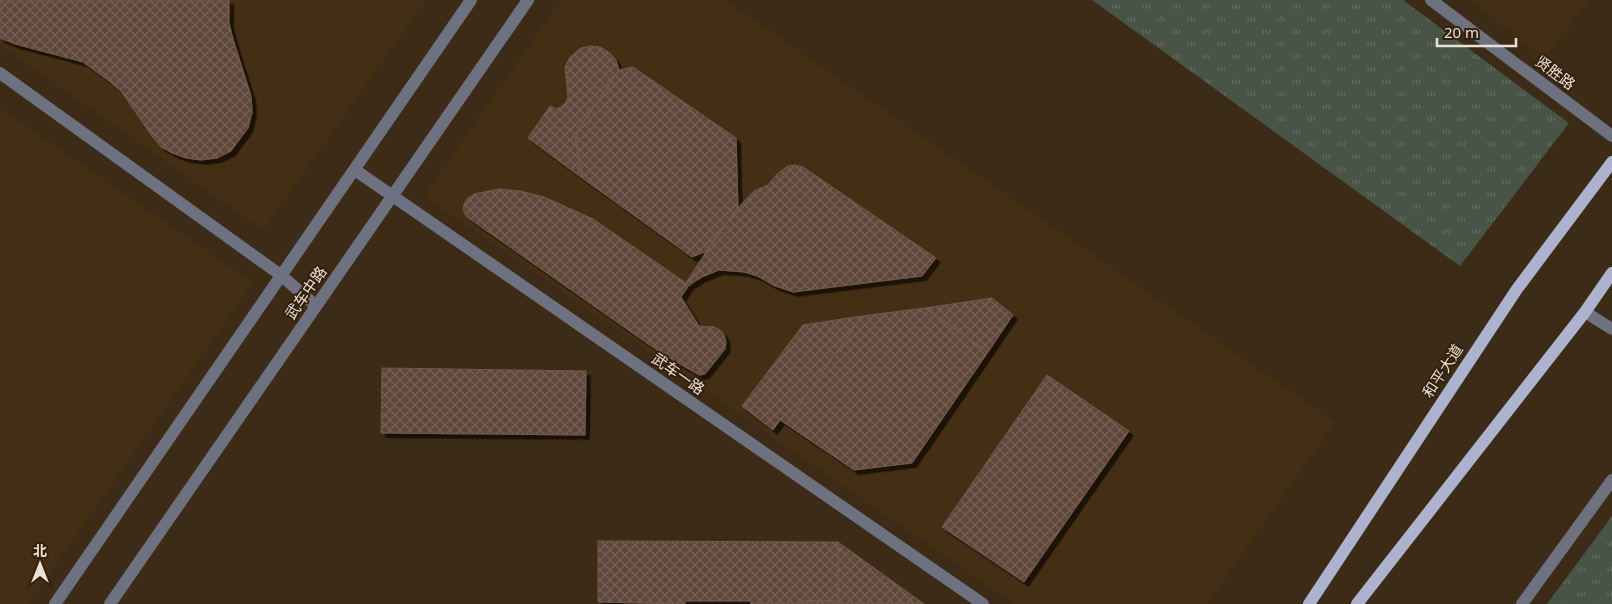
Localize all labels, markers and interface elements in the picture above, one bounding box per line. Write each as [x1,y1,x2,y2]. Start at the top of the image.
scale bar [1437,15,1516,47]
text: 20 m [1444,22,1479,42]
street label: 贤胜路 [1532,51,1580,94]
street label: 武车中路 [280,262,331,323]
street label: 和平大道 [1417,340,1467,401]
street label: 武车一路 [648,348,709,399]
north arrow [15,539,65,589]
text: 北 [33,541,47,560]

